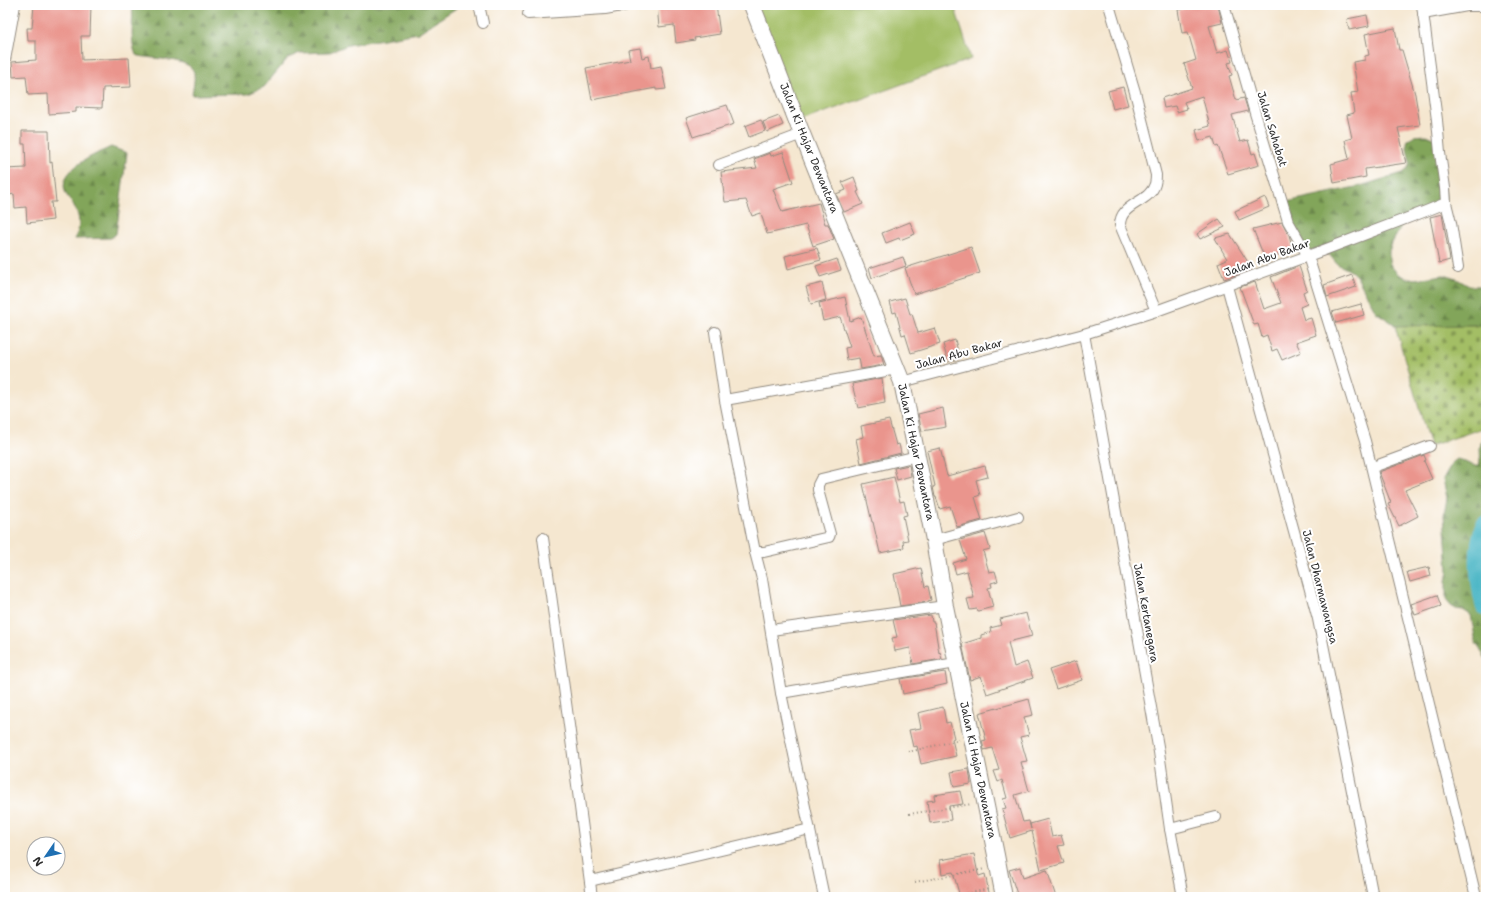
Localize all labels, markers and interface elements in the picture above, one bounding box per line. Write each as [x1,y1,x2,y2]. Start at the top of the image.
street label: Jalan Ki Hajar Dewantara [776,81,842,216]
street label: Jalan Sahabat [1253,89,1291,169]
street label: Jalan Abu Bakar [1222,236,1312,280]
street label: Jalan Abu Bakar [914,335,1004,373]
street label: Jalan Ki Hajar Dewantara [894,382,938,522]
street label: Jalan Dharmawangsa [1299,528,1341,646]
street label: Jalan Kertanegara [1130,562,1162,664]
street label: Jalan Ki Hajar Dewantara [956,700,1000,840]
north arrow [26,836,66,876]
text: N [29,853,47,869]

